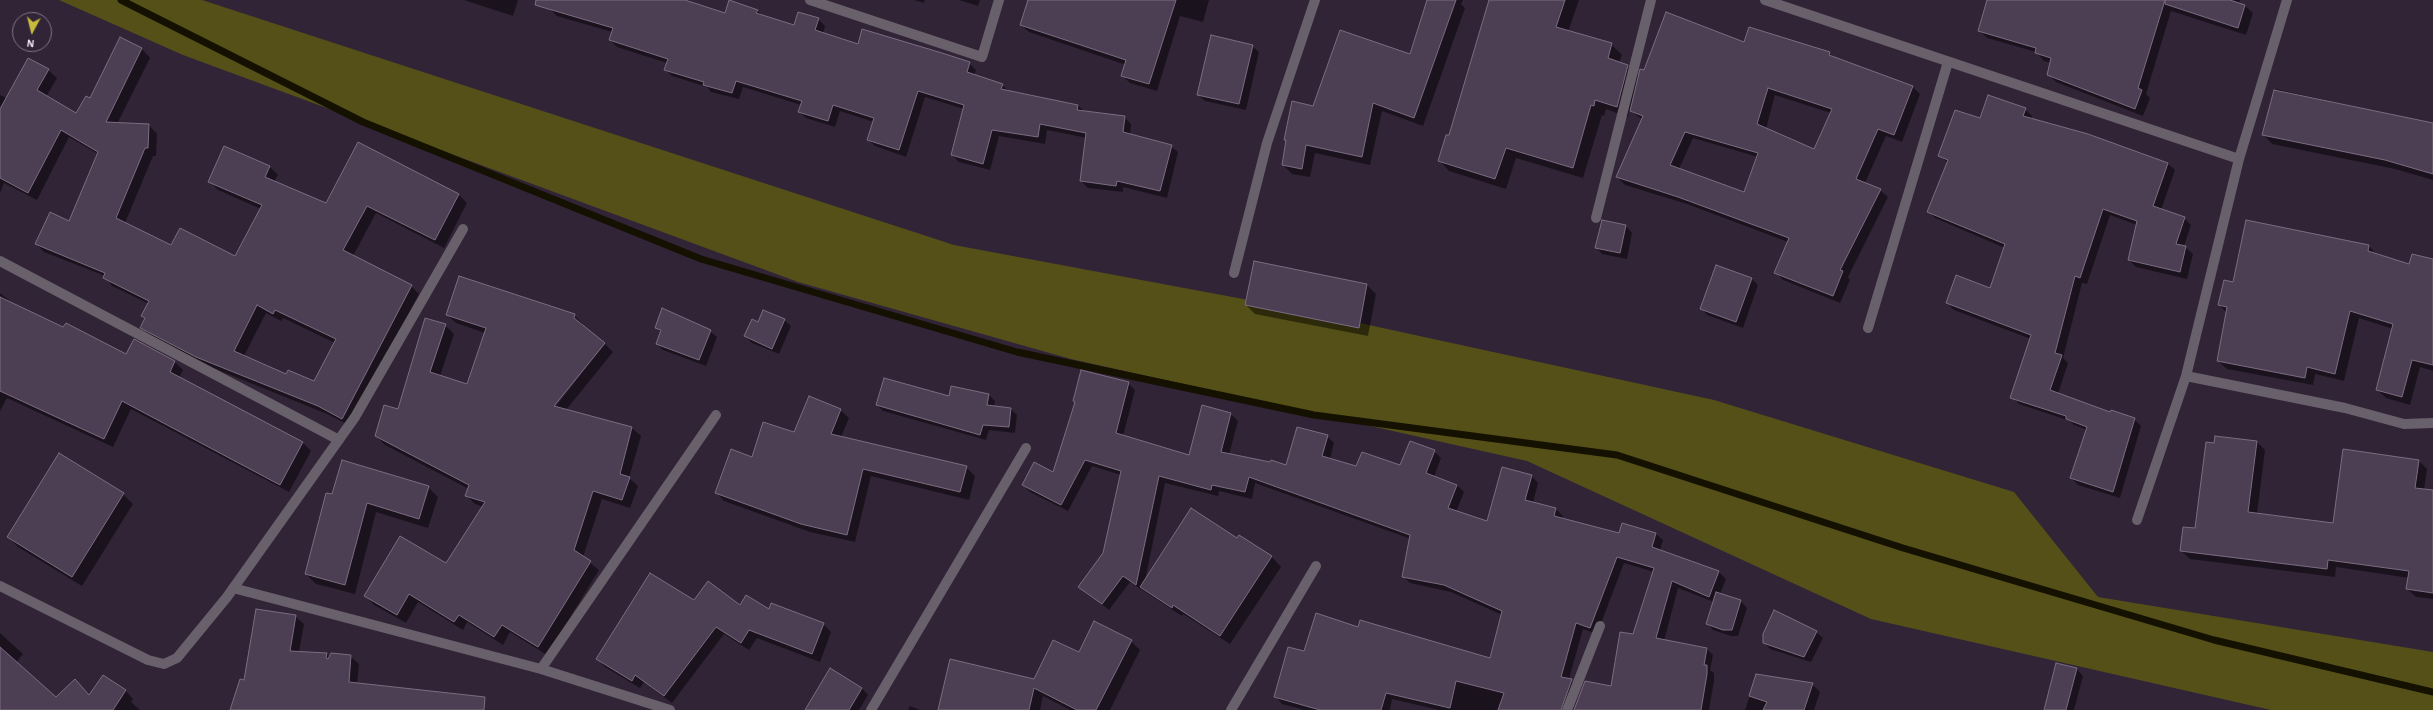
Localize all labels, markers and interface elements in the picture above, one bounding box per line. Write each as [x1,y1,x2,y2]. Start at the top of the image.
north arrow [12,12,52,52]
text: N [26,37,35,49]

